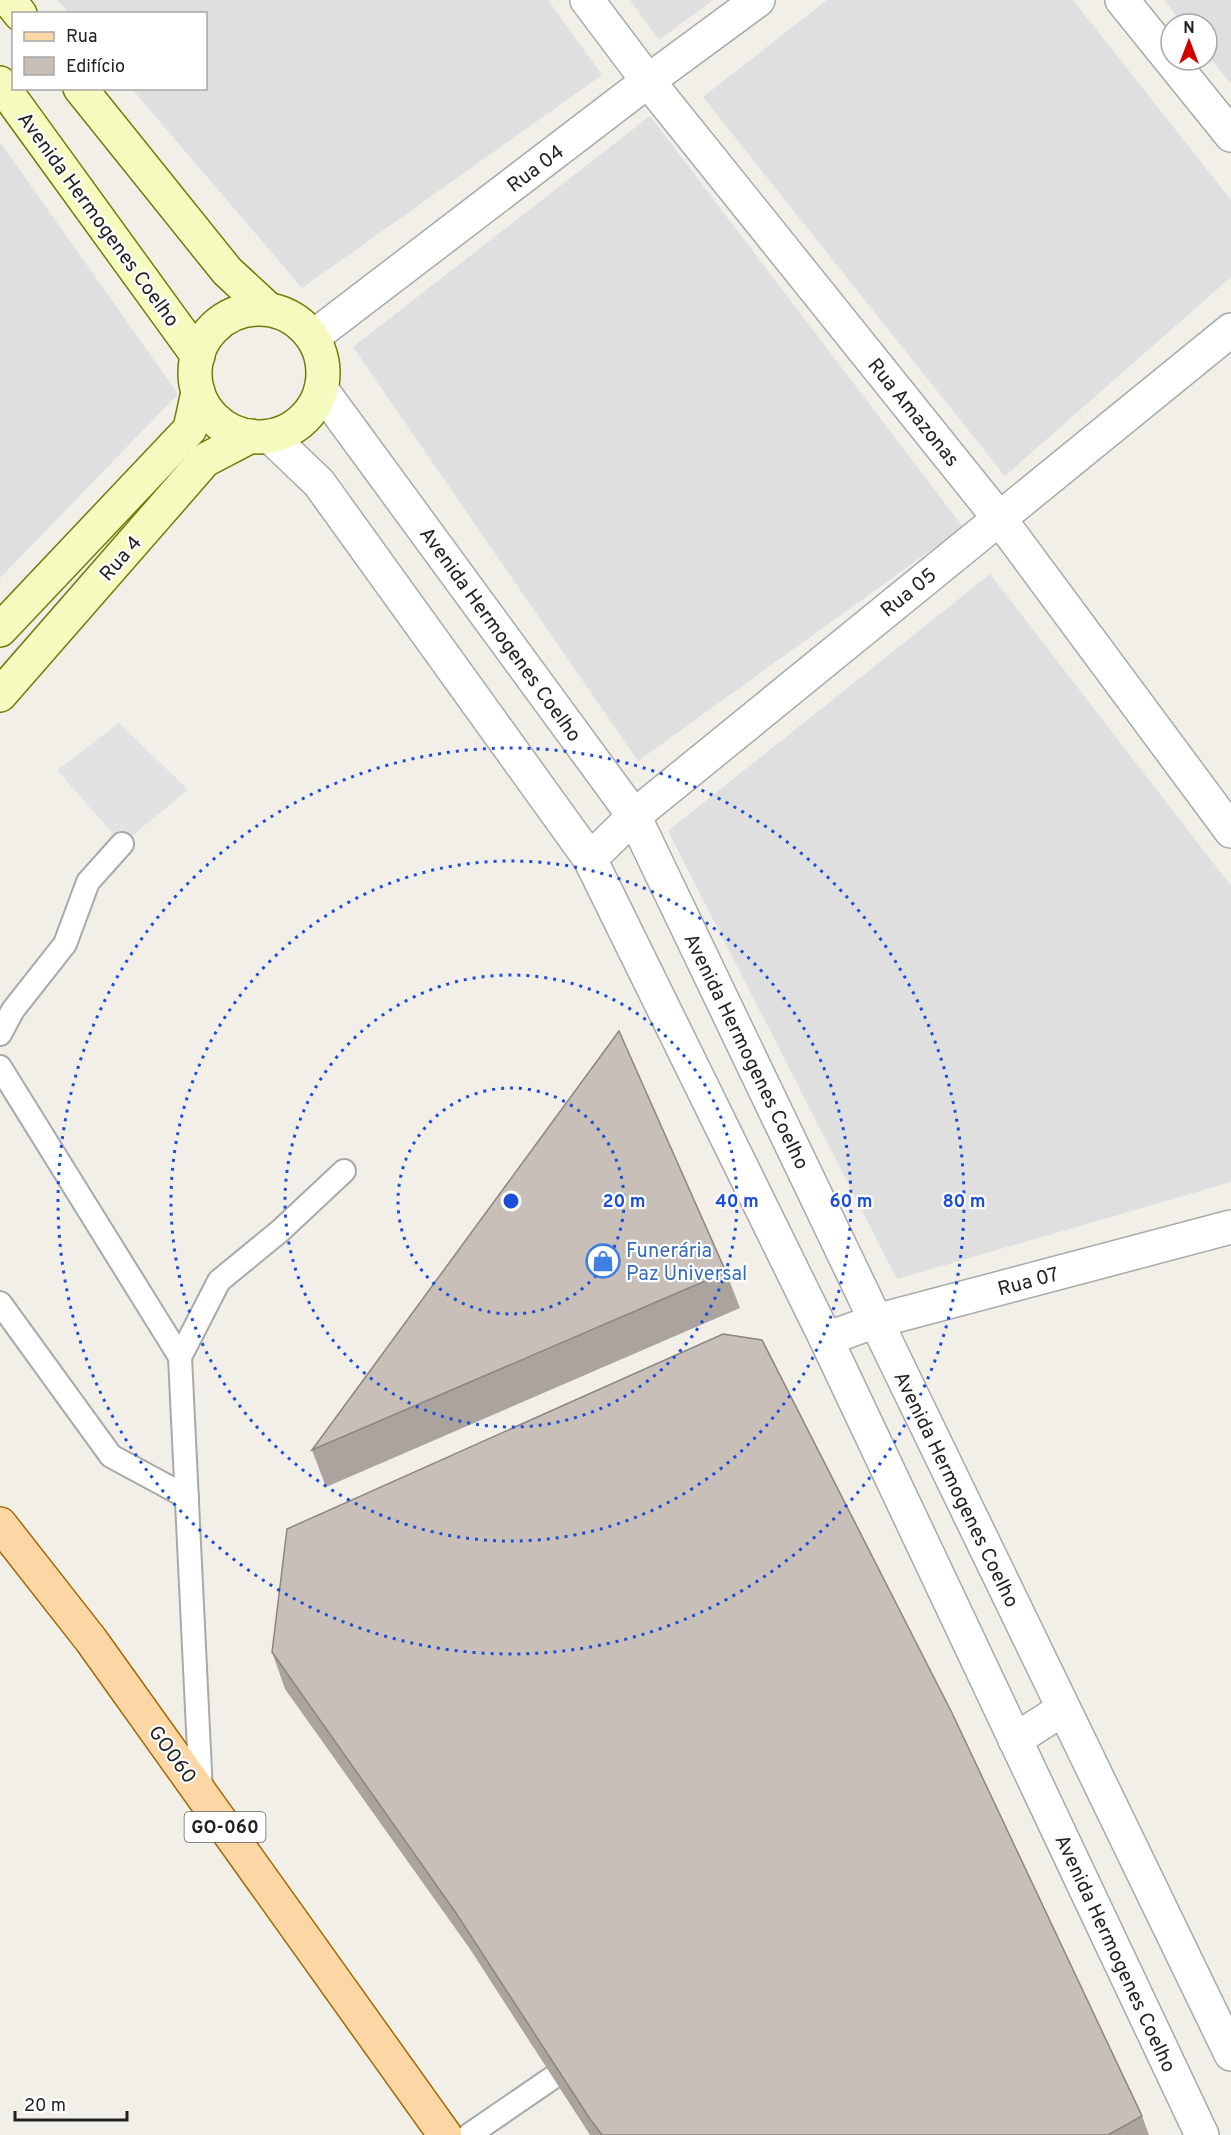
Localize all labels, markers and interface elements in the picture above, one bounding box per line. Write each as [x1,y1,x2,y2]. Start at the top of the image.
legend [12,12,207,90]
north arrow [1159,12,1219,72]
text: N [1183,19,1195,39]
text: Rua [66,26,97,49]
text: Edifício [66,56,125,79]
street label: Avenida Hermogenes Coelho [11,108,184,333]
street label: Rua 04 [502,140,570,200]
street label: Rua Amazonas [861,354,964,473]
street label: Avenida Hermogenes Coelho [413,523,586,748]
street label: Rua 4 [95,531,148,587]
street label: Rua 05 [876,563,943,624]
street label: Avenida Hermogenes Coelho [677,930,814,1174]
centre of rings [501,1191,521,1211]
text: 20 m [602,1191,646,1214]
text: 40 m [715,1191,759,1214]
text: 60 m [829,1191,873,1214]
text: 80 m [942,1191,986,1214]
place label: Funerária Paz Universal [626,1239,747,1288]
shop icon: Funerária Paz Universal [585,1243,621,1279]
street label: Rua 07 [995,1262,1062,1304]
street label: Avenida Hermogenes Coelho [887,1368,1024,1612]
street label: GO060 [141,1721,201,1790]
road number: GO-060 [184,1812,266,1842]
street label: Avenida Hermogenes Coelho [1048,1831,1181,2077]
scale bar [15,2084,128,2122]
text: 20 m [24,2095,66,2118]

